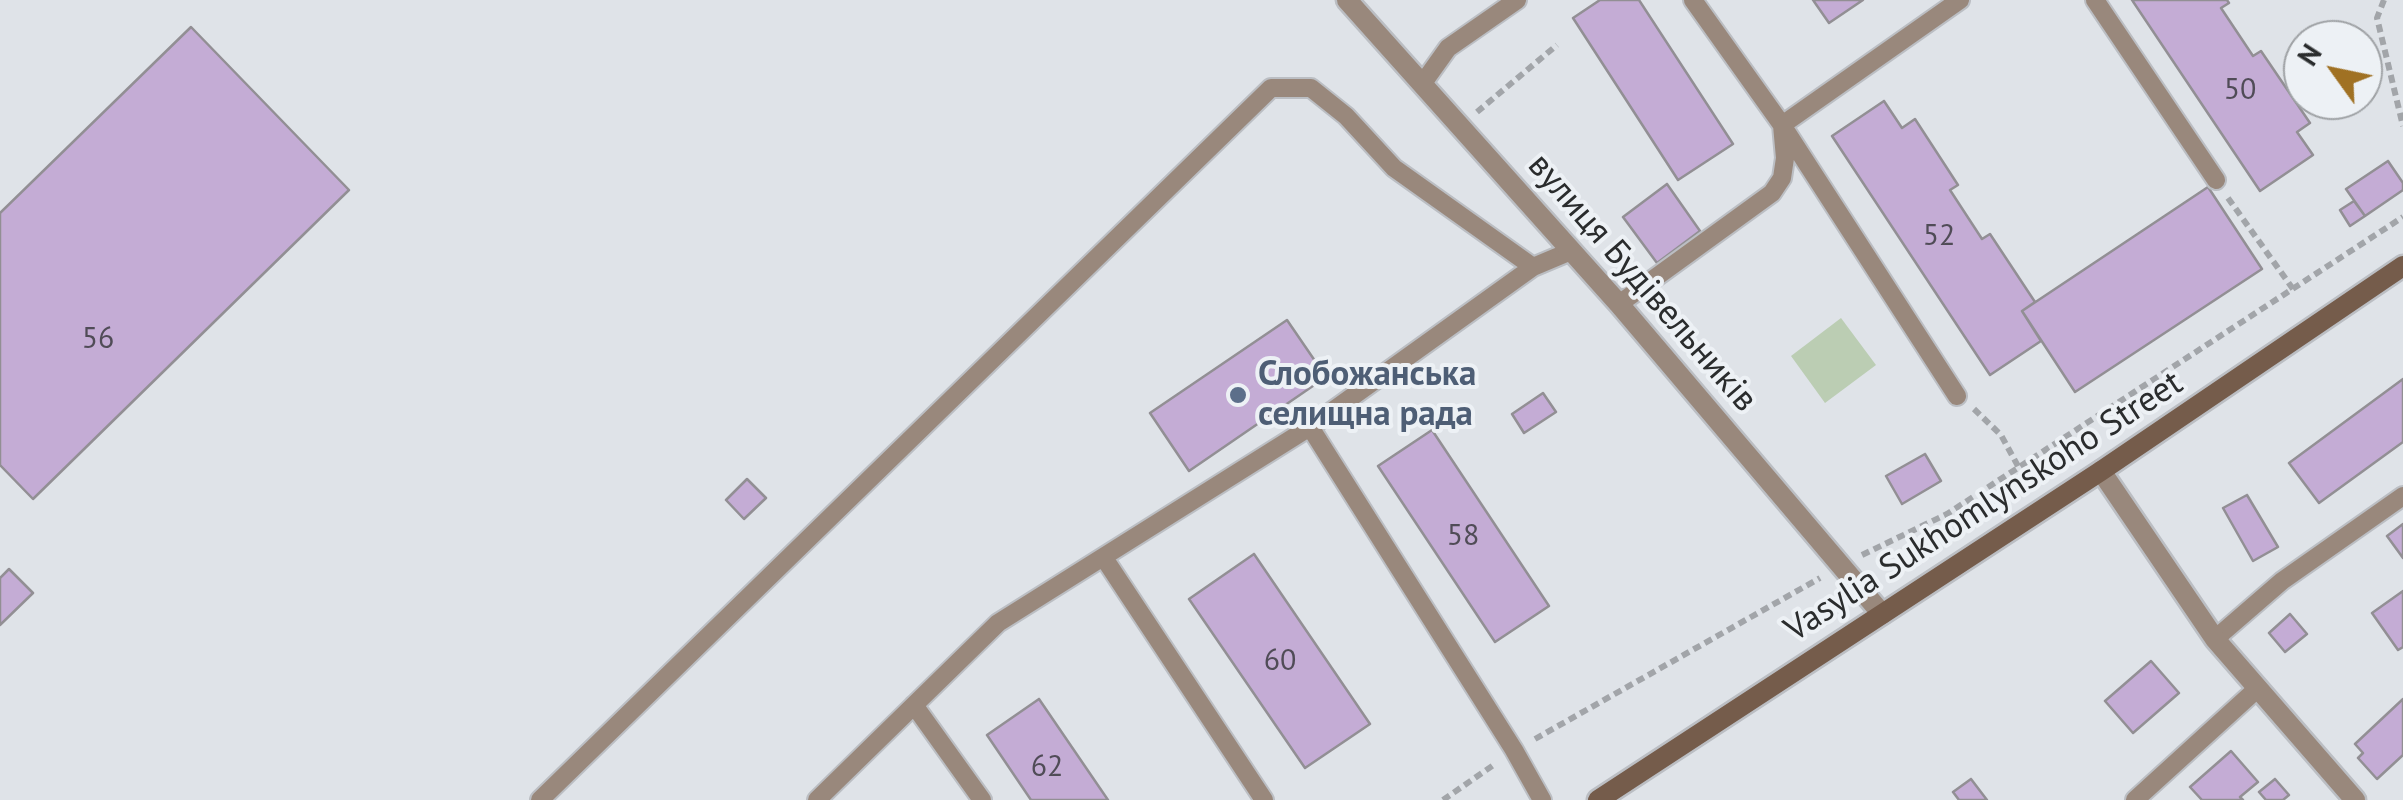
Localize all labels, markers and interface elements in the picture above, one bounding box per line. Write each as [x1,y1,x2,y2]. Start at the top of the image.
north arrow [2283,20,2383,120]
text: N [2289,37,2330,72]
house number: 50 [2224,72,2256,108]
street label: вулиця Будівельників [1518,145,1766,421]
house number: 52 [1923,218,1955,254]
house number: 56 [82,321,114,357]
place label: Слобожанська селищна рада [1258,354,1476,436]
street label: Vasylia Sukhomlynskoho Street [1777,363,2191,651]
marker: Слобожанська селищна рада [1227,384,1249,406]
house number: 58 [1447,518,1479,554]
house number: 60 [1264,643,1296,679]
house number: 62 [1031,749,1063,785]

